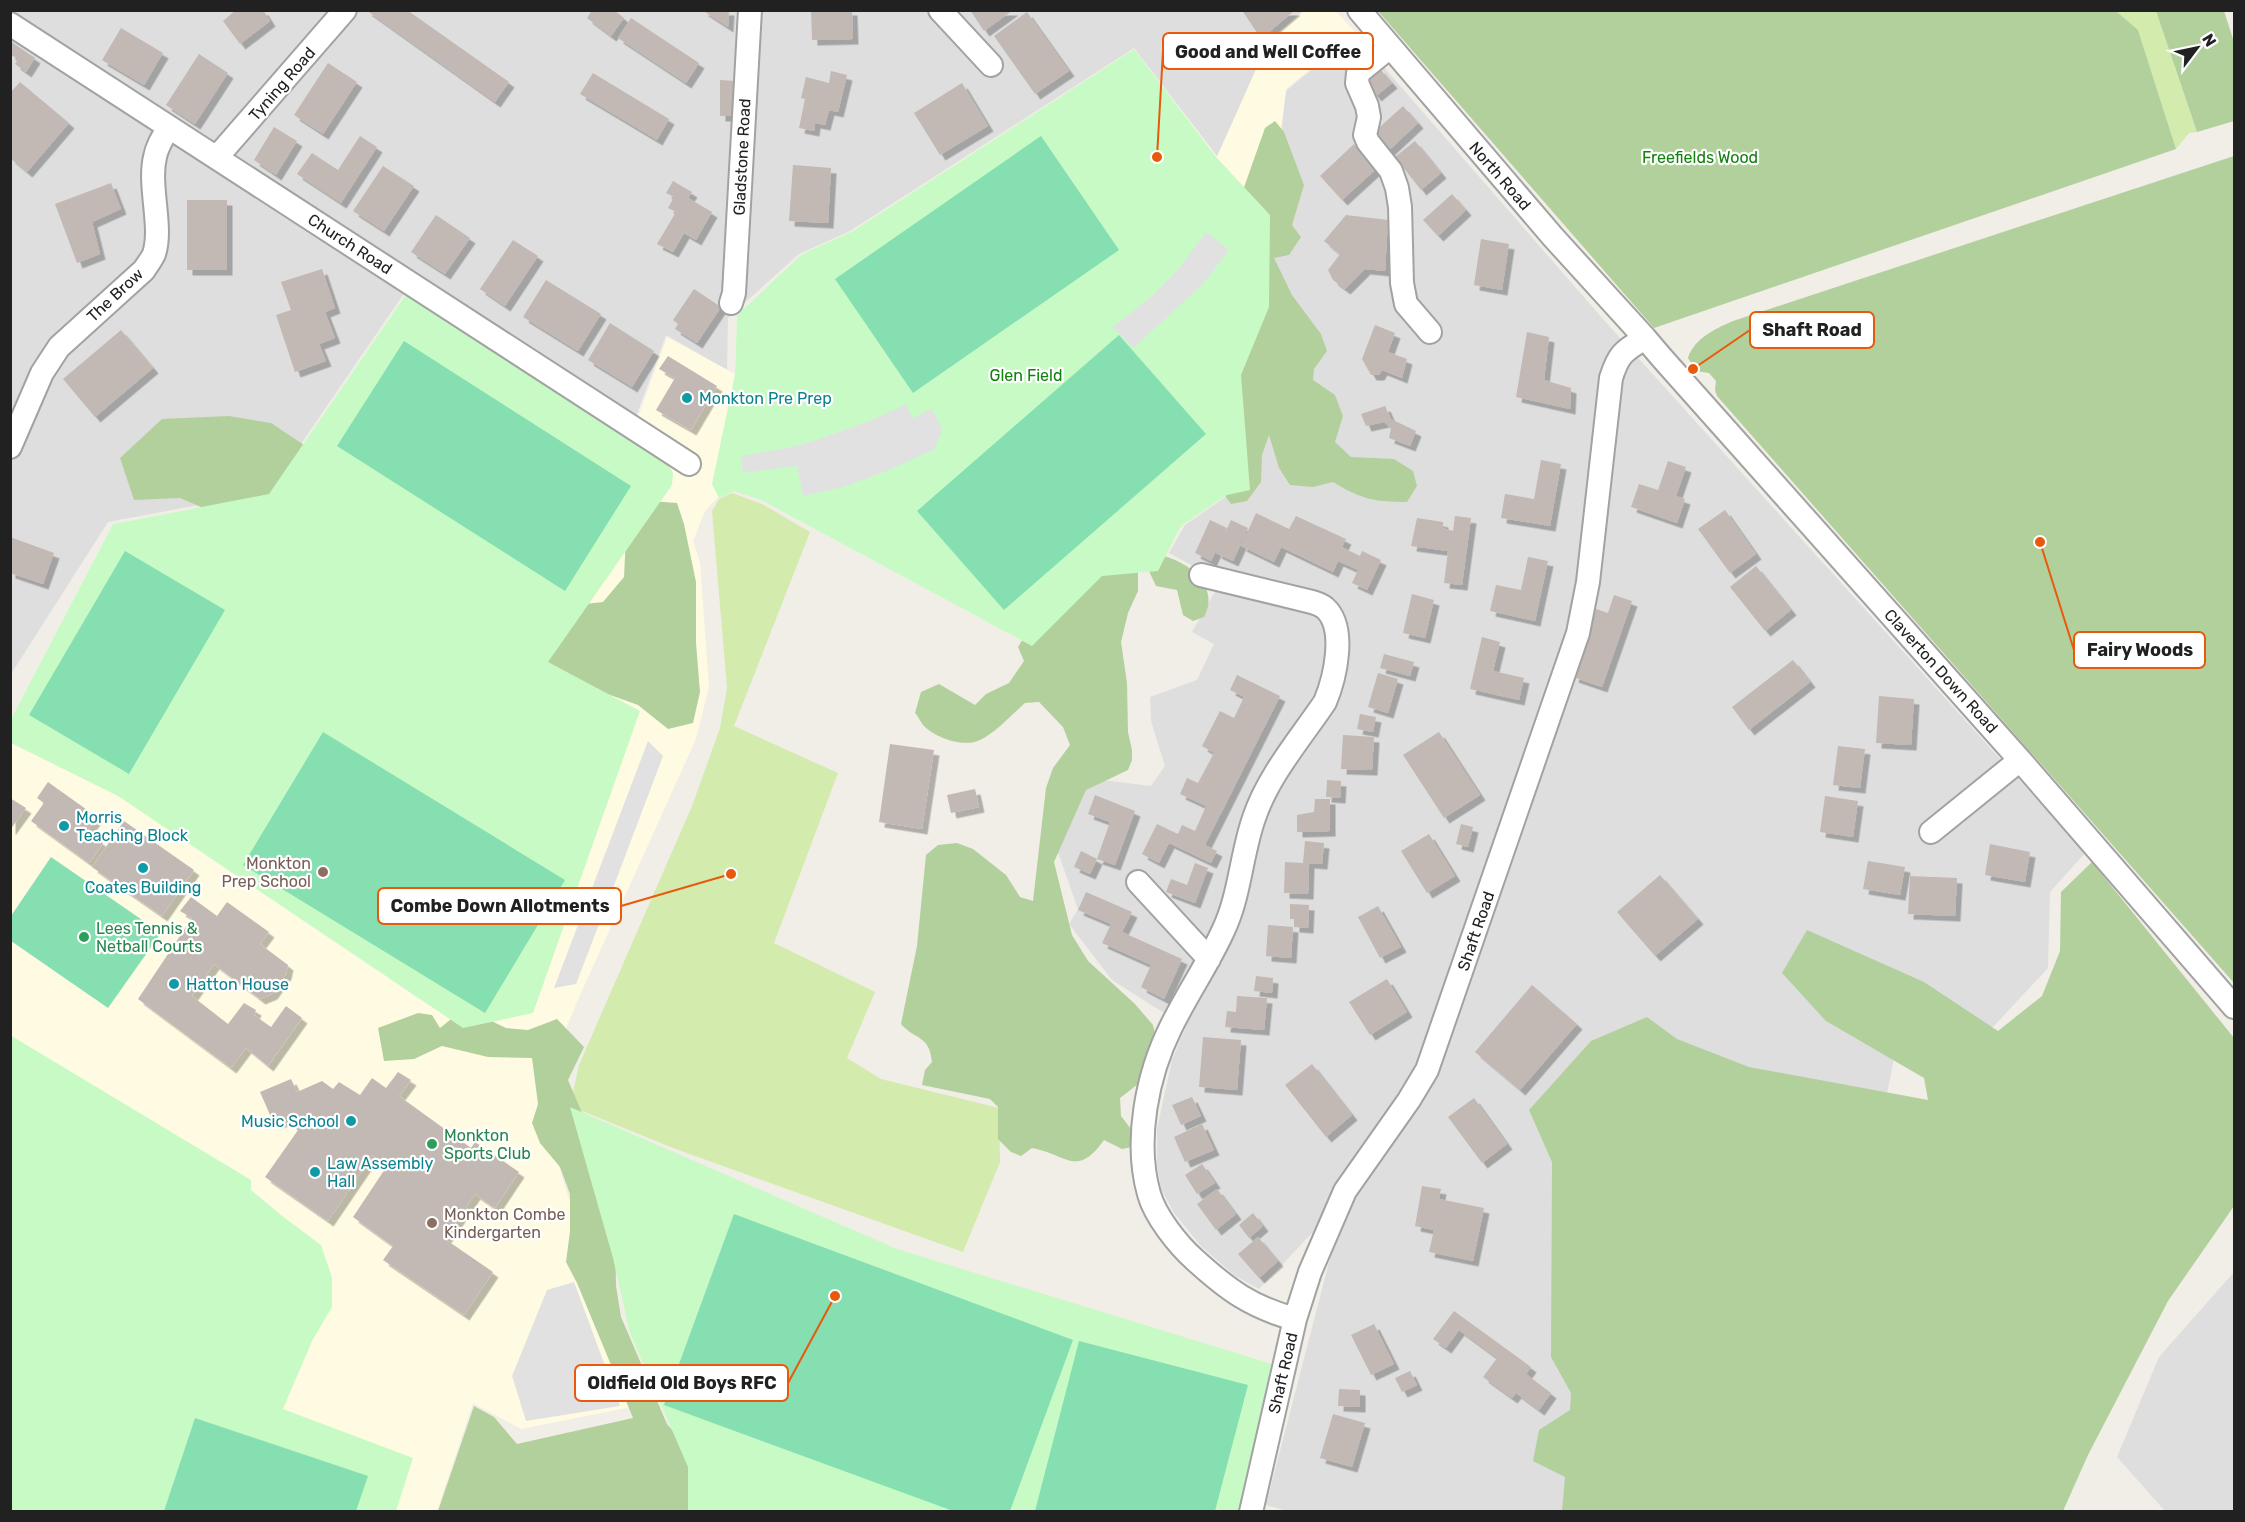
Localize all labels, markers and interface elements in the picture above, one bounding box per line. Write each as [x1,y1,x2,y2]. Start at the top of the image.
north arrow [2167,18,2227,78]
text: N [2198,30,2220,50]
callout: Good and Well Coffee [1163,33,1373,69]
text: Good and Well Coffee [1175,41,1361,63]
street label: Tyning Road [245,43,319,125]
street label: Gladstone Road [729,98,755,216]
street label: North Road [1465,138,1535,214]
park label: Freefields Wood [1642,148,1758,167]
street label: Church Road [304,210,396,278]
street label: The Brow [83,264,147,326]
callout: Shaft Road [1750,312,1874,348]
text: Shaft Road [1762,319,1862,341]
park label: Glen Field [990,366,1062,385]
place label: Monkton Pre Prep [699,389,832,408]
marker: Monkton Pre Prep [680,391,694,405]
street label: Claverton Down Road [1880,605,2002,737]
callout: Fairy Woods [2074,632,2205,668]
text: Fairy Woods [2087,639,2193,661]
place label: Morris Teaching Block [76,808,189,845]
marker: Morris Teaching Block [57,819,71,833]
place label: Monkton Prep School [222,854,311,891]
marker: Coates Building [136,861,150,875]
marker: Monkton Prep School [316,865,330,879]
place label: Coates Building [85,878,201,897]
callout: Combe Down Allotments [378,888,621,924]
street label: Shaft Road [1454,889,1498,973]
text: Combe Down Allotments [390,895,610,917]
place label: Lees Tennis & Netball Courts [96,919,202,956]
marker: Lees Tennis & Netball Courts [77,930,91,944]
place label: Hatton House [186,975,289,994]
marker: Hatton House [167,977,181,991]
place label: Music School [241,1112,339,1131]
marker: Music School [344,1114,358,1128]
place label: Monkton Sports Club [444,1126,531,1163]
marker: Monkton Sports Club [425,1137,439,1151]
place label: Law Assembly Hall [327,1154,433,1191]
marker: Law Assembly Hall [308,1165,322,1179]
place label: Monkton Combe Kindergarten [444,1205,565,1242]
marker: Monkton Combe Kindergarten [425,1216,439,1230]
street label: Shaft Road [1264,1331,1302,1415]
callout: Oldfield Old Boys RFC [575,1365,788,1401]
text: Oldfield Old Boys RFC [587,1372,777,1394]

